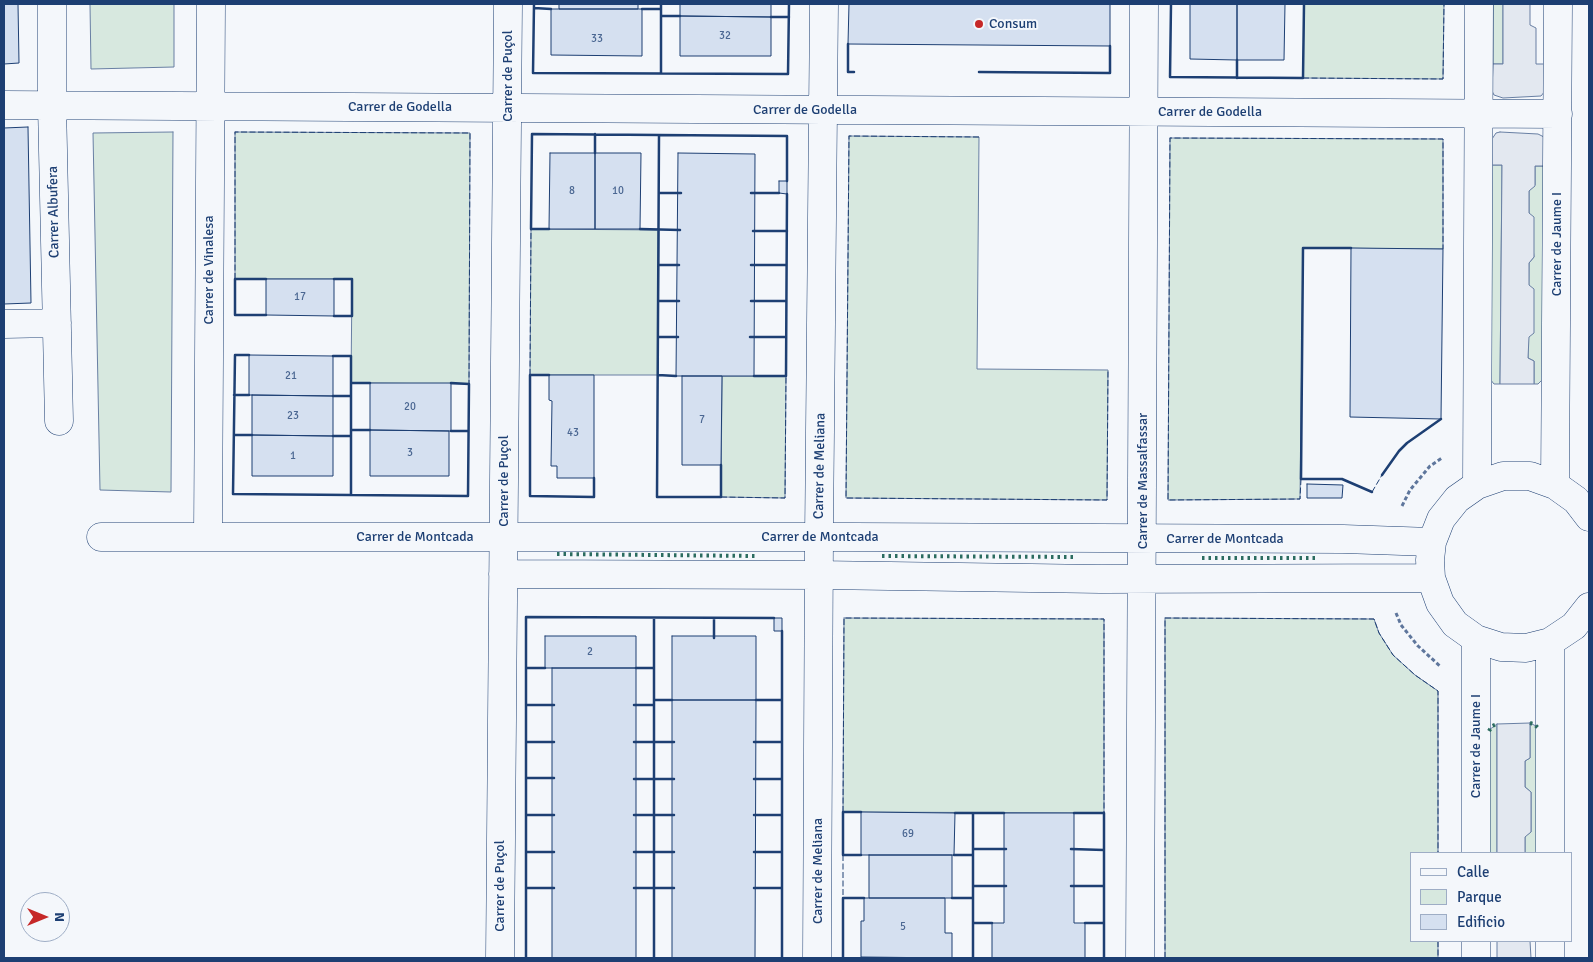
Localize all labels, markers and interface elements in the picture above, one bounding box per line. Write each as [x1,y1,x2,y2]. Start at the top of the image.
place label: Consum [989,16,1037,32]
marker: Consum [973,18,985,30]
house number: 32 [719,29,731,43]
street label: Carrer de Puçol [500,30,516,122]
house number: 33 [591,32,603,46]
street label: Carrer de Godella [348,99,452,115]
street label: Carrer de Godella [753,102,857,118]
street label: Carrer de Godella [1158,104,1262,120]
street label: Carrer Albufera [45,166,63,258]
house number: 8 [569,184,575,198]
house number: 10 [612,184,624,198]
street label: Carrer de Jaume I [1549,192,1565,296]
street label: Carrer de Vinalesa [201,215,217,325]
house number: 17 [294,290,306,304]
house number: 21 [285,369,297,383]
house number: 20 [404,400,416,414]
house number: 23 [287,409,299,423]
house number: 7 [699,413,705,427]
street label: Carrer de Meliana [811,413,829,519]
street label: Carrer de Massalfassar [1135,413,1151,549]
house number: 43 [567,426,579,440]
street label: Carrer de Puçol [496,435,512,527]
house number: 3 [407,446,413,460]
house number: 1 [290,449,296,463]
street label: Carrer de Montcada [356,529,474,545]
street label: Carrer de Montcada [761,529,879,545]
street label: Carrer de Montcada [1166,531,1284,547]
house number: 2 [587,645,593,659]
street label: Carrer de Jaume I [1468,694,1484,798]
street label: Carrer de Meliana [810,818,826,924]
house number: 69 [902,827,914,841]
street label: Carrer de Puçol [492,840,508,932]
legend [1410,852,1573,942]
text: Calle [1457,863,1490,881]
text: Parque [1457,888,1502,906]
north arrow [20,892,70,942]
text: N [51,912,68,922]
text: Edificio [1457,913,1505,931]
house number: 5 [900,920,906,934]

